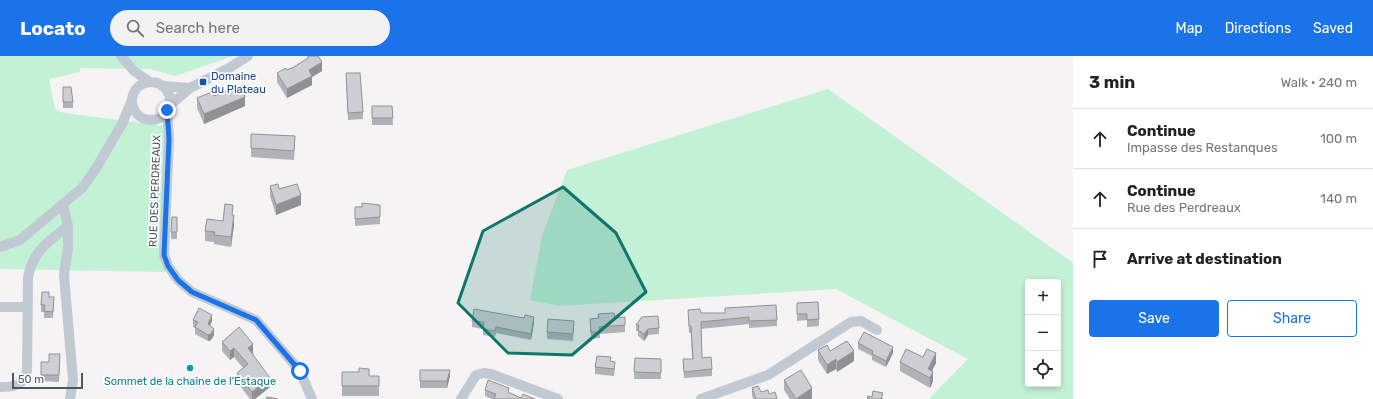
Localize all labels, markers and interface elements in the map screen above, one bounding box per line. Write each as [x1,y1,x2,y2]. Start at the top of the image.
search box [110,10,390,46]
text: Locato [20,17,86,40]
icon: search [124,17,146,39]
text: Search here [156,19,240,37]
text: Map [1176,20,1203,37]
text: Directions [1225,20,1291,37]
text: Saved [1313,20,1353,37]
place label: Domaine du Plateau [211,70,266,96]
text: 3 min [1089,72,1135,92]
text: Walk · 240 m [1281,75,1357,90]
marker: Domaine du Plateau [198,77,208,87]
route end [158,101,176,119]
text: Continue [1127,122,1196,140]
icon: ahead [1089,128,1111,150]
text: 100 m [1320,131,1357,146]
street label: RUE DES PERDREAUX [147,135,163,247]
text: Impasse des Restanques [1127,140,1278,155]
text: Continue [1127,182,1196,200]
icon: ahead [1089,188,1111,210]
text: 140 m [1320,191,1357,206]
text: Rue des Perdreaux [1127,200,1241,215]
icon: arrive [1089,248,1111,270]
text: Arrive at destination [1127,250,1282,268]
map controls [1025,279,1061,387]
button: + [1025,279,1061,315]
button: Save [1089,300,1219,337]
button: Share [1227,300,1357,337]
button: − [1025,315,1061,351]
button: locate [1025,351,1061,387]
route start [291,362,309,380]
marker: Sommet de la chaîne de l'Estaque [185,363,195,373]
scale bar [12,371,83,390]
text: 50 m [18,373,44,386]
place label: Sommet de la chaîne de l'Estaque [104,375,276,388]

